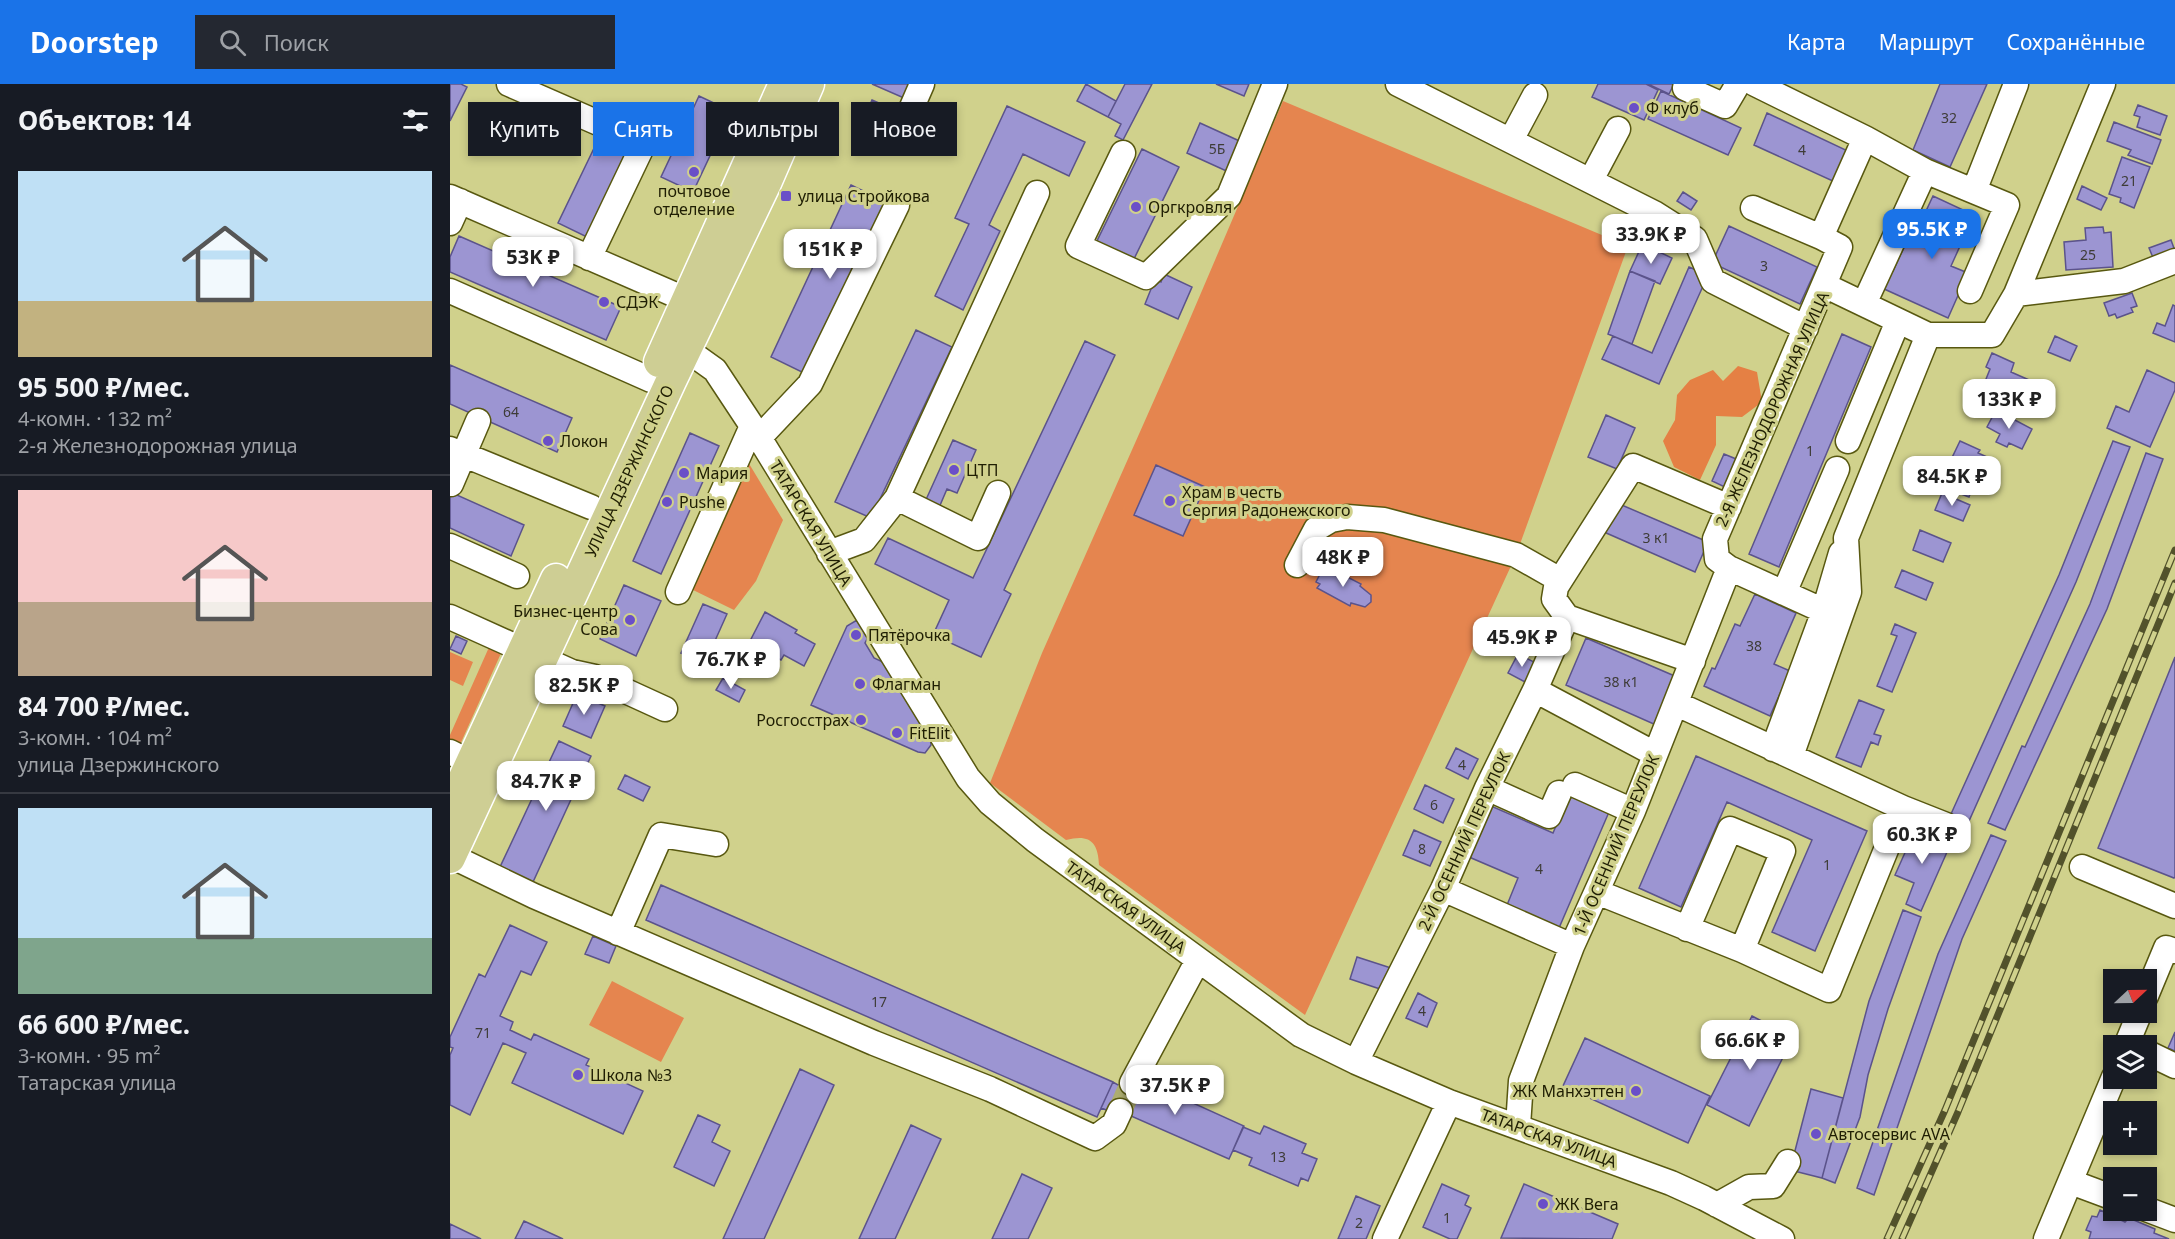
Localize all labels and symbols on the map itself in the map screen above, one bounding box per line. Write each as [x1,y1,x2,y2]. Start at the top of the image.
place label: Ф клуб [1646,97,1699,119]
marker: Ф клуб [1627,101,1641,115]
house number: 32 [1941,108,1957,127]
house number: 5Б [1209,139,1225,158]
house number: 4 [1798,140,1806,159]
marker: почтовое отделение [687,165,701,179]
house number: 21 [2121,171,2137,190]
place label: почтовое отделение [653,180,735,220]
place label: улица Стройкова [798,185,930,207]
marker: улица Стройкова [779,189,793,203]
place label: Оргкровля [1148,196,1232,218]
marker: Оргкровля [1129,200,1143,214]
pin: 95.5K ₽ [1877,209,1987,260]
pin: 33.9K ₽ [1596,214,1706,265]
pin: 151K ₽ [781,229,879,280]
pin: 53K ₽ [491,237,575,288]
house number: 25 [2080,245,2096,264]
house number: 3 [1760,256,1768,275]
street label: 2-Я ЖЕЛЕЗНОДОРОЖНАЯ УЛИЦА [1710,287,1834,530]
place label: СДЭК [616,291,658,313]
marker: СДЭК [597,295,611,309]
pin: 133K ₽ [1960,379,2058,430]
street label: УЛИЦА ДЗЕРЖИНСКОГО [579,381,679,561]
house number: 64 [503,402,519,421]
place label: Локон [560,430,608,452]
marker: Локон [541,434,555,448]
house number: 1 [1806,441,1814,460]
street label: ТАТАРСКАЯ УЛИЦА [765,456,858,591]
pin: 84.5K ₽ [1897,456,2007,507]
place label: ЦТП [966,459,998,481]
place label: Мария [696,462,748,484]
marker: ЦТП [947,463,961,477]
marker: Мария [677,466,691,480]
place label: Храм в честь Сергия Радонежского [1182,481,1351,521]
place label: Pushe [679,491,725,513]
marker: Храм в честь Сергия Радонежского [1163,494,1177,508]
marker: Pushe [660,495,674,509]
house number: 3 к1 [1642,528,1670,547]
pin: 48K ₽ [1301,537,1385,588]
place label: Бизнес-центр Сова [513,600,618,640]
marker: Бизнес-центр Сова [623,613,637,627]
pin: 45.9K ₽ [1467,617,1577,668]
place label: Пятёрочка [868,624,951,646]
marker: Пятёрочка [849,628,863,642]
house number: 38 [1746,636,1762,655]
pin: 76.7K ₽ [676,639,786,690]
pin: 82.5K ₽ [529,665,639,716]
house number: 38 к1 [1603,672,1639,691]
place label: Флагман [872,673,941,695]
marker: Флагман [853,677,867,691]
place label: Росгосстрах [756,709,850,731]
marker: Росгосстрах [854,713,868,727]
place label: FitElit [909,722,950,744]
marker: FitElit [890,726,904,740]
street label: 2-Й ОСЕННИЙ ПЕРЕУЛОК [1413,748,1515,934]
street label: 1-Й ОСЕННИЙ ПЕРЕУЛОК [1568,751,1664,939]
house number: 4 [1458,755,1466,774]
pin: 84.7K ₽ [491,761,601,812]
house number: 6 [1430,795,1438,814]
pin: 60.3K ₽ [1867,814,1977,865]
house number: 8 [1418,839,1426,858]
house number: 1 [1823,855,1831,874]
street label: ТАТАРСКАЯ УЛИЦА [1062,856,1191,958]
house number: 4 [1535,859,1543,878]
north arrow [2103,969,2157,1023]
house number: 17 [871,992,887,1011]
house number: 4 [1418,1001,1426,1020]
pin: 66.6K ₽ [1695,1020,1805,1071]
house number: 71 [475,1023,491,1042]
place label: Школа №3 [590,1064,672,1086]
pin: 37.5K ₽ [1120,1065,1230,1116]
marker: Школа №3 [571,1068,585,1082]
place label: ЖК Манхэттен [1513,1080,1624,1102]
marker: ЖК Манхэттен [1629,1084,1643,1098]
street label: ТАТАРСКАЯ УЛИЦА [1478,1103,1621,1173]
place label: Автосервис AVA [1828,1123,1951,1145]
marker: Автосервис AVA [1809,1127,1823,1141]
house number: 13 [1270,1147,1286,1166]
place label: ЖК Вега [1555,1193,1619,1215]
marker: ЖК Вега [1536,1197,1550,1211]
house number: 1 [1443,1208,1451,1227]
house number: 2 [1355,1213,1363,1232]

